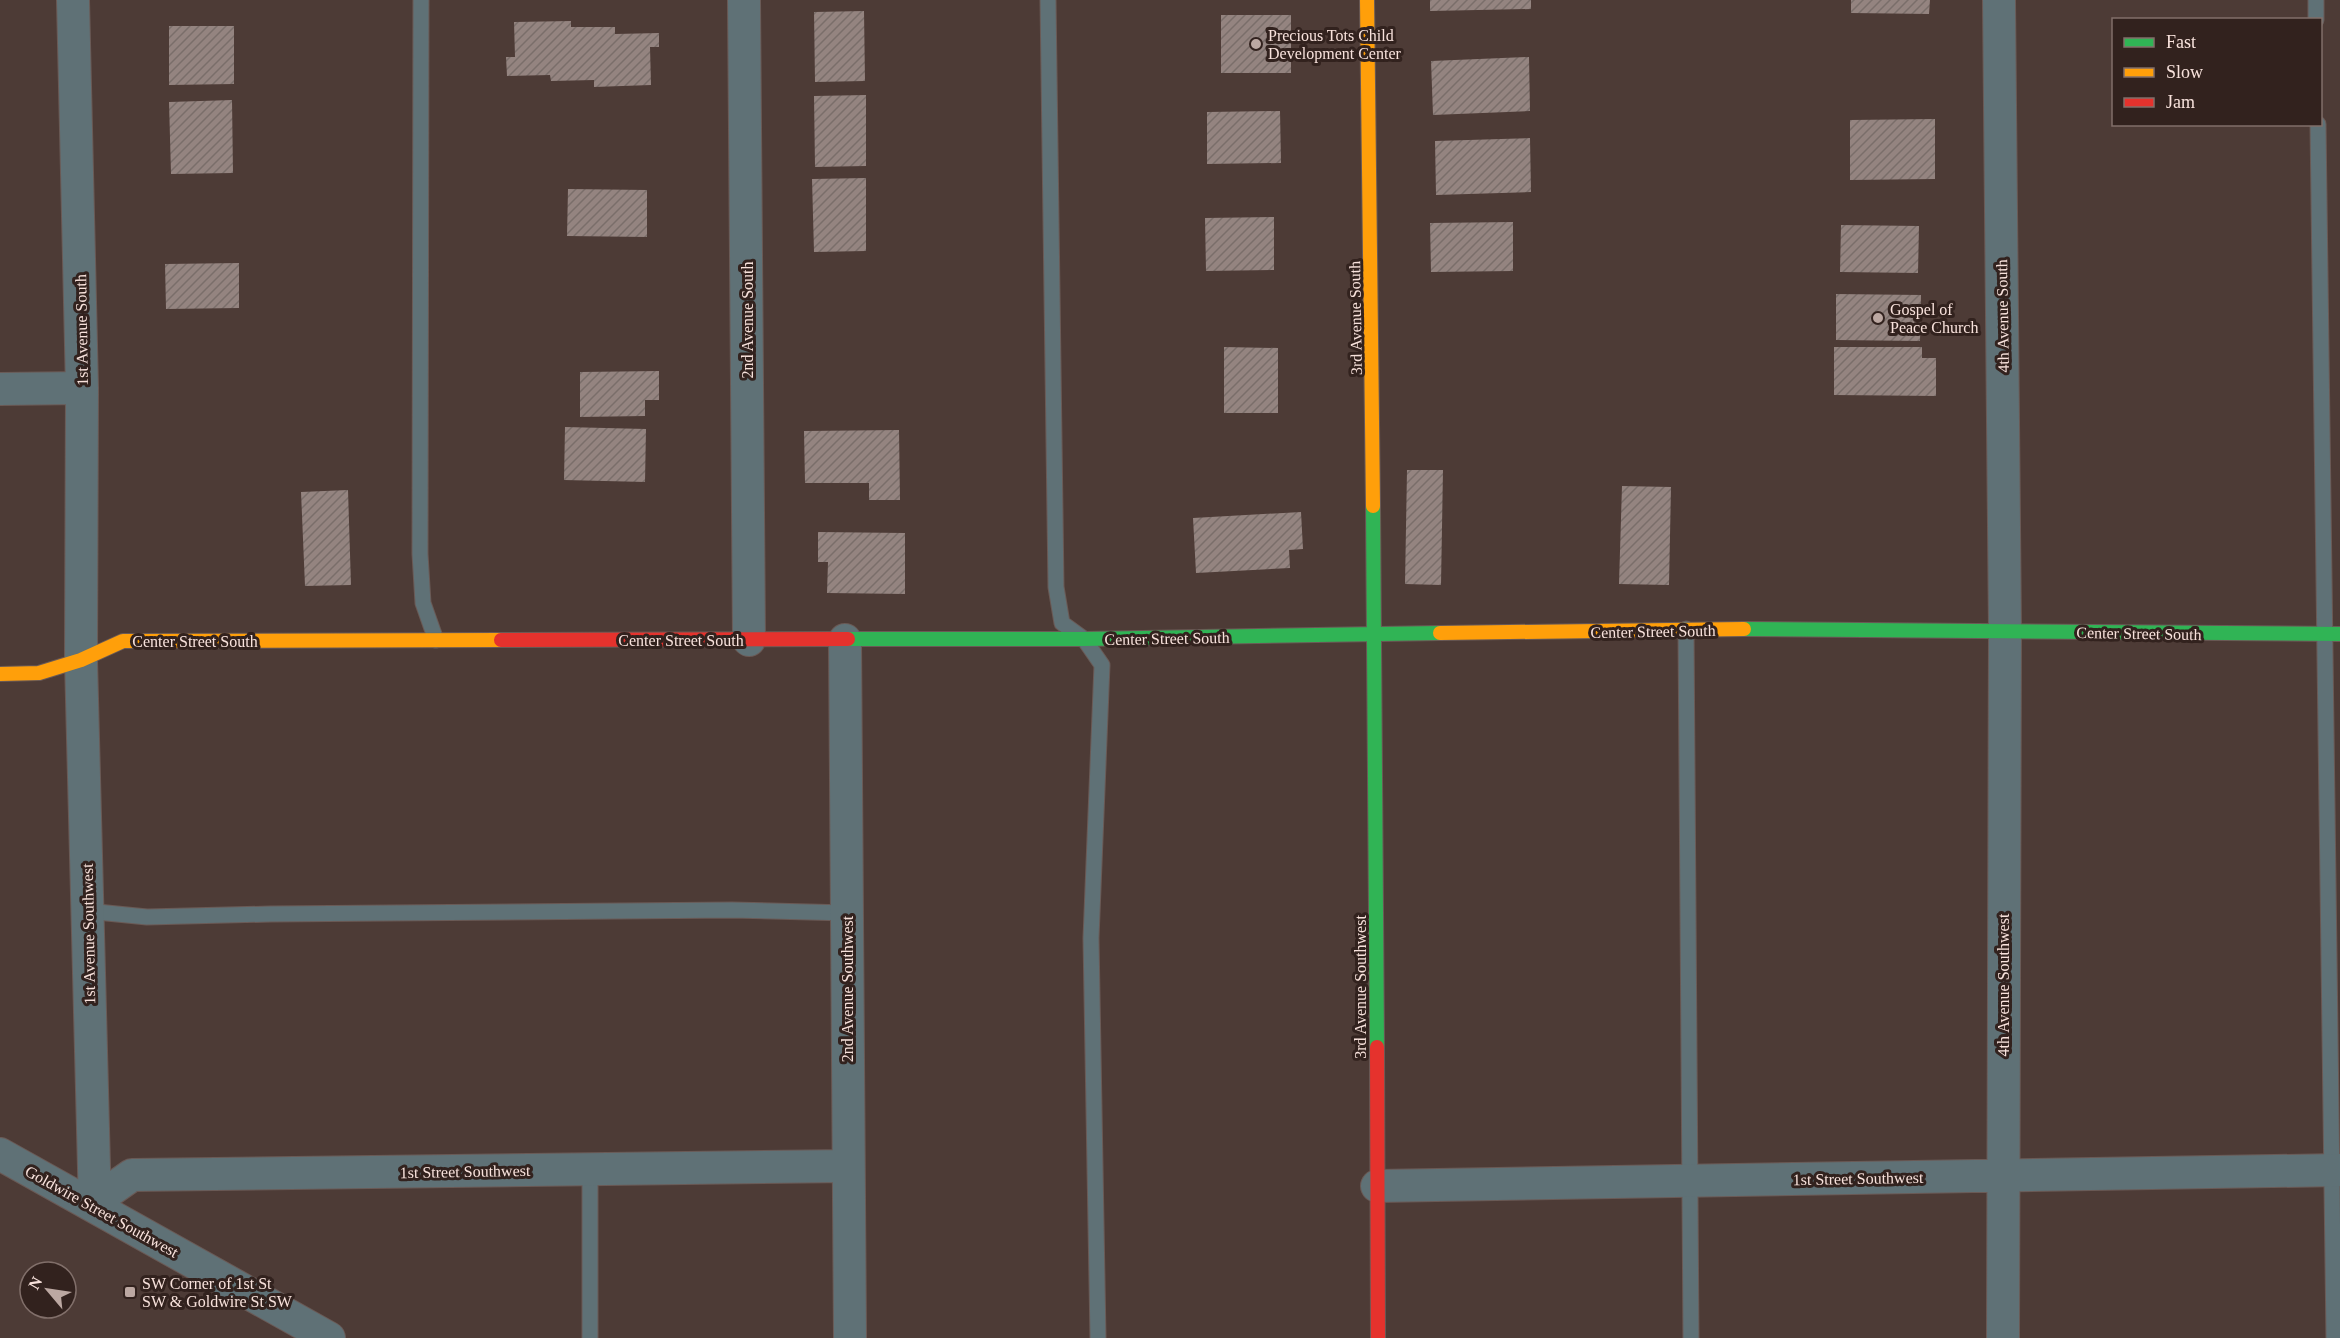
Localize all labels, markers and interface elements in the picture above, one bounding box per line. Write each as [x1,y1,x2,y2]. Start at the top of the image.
legend [2112,18,2322,126]
place label: Precious Tots Child Development Center [1268,27,1402,63]
text: Fast [2166,32,2196,52]
marker: Precious Tots Child Development Center [1249,37,1263,51]
text: Slow [2166,62,2203,82]
text: Jam [2166,92,2195,112]
street label: 4th Avenue South [1993,259,2012,373]
street label: 2nd Avenue South [739,261,756,379]
street label: 3rd Avenue South [1346,261,1365,375]
street label: 1st Avenue South [72,274,91,386]
place label: Gospel of Peace Church [1890,301,1978,336]
marker: Gospel of Peace Church [1871,311,1885,325]
street label: Center Street South [1590,622,1716,641]
street label: Center Street South [2076,624,2202,643]
street label: Center Street South [1104,629,1230,648]
street label: Center Street South [618,632,744,649]
street label: Center Street South [132,633,258,650]
street label: 1st Avenue Southwest [79,863,98,1005]
street label: 4th Avenue Southwest [1995,913,2012,1056]
street label: 2nd Avenue Southwest [839,915,856,1062]
street label: 3rd Avenue Southwest [1352,915,1369,1059]
street label: Goldwire Street Southwest [22,1162,182,1261]
street label: 1st Street Southwest [400,1162,531,1181]
street label: 1st Street Southwest [1793,1169,1924,1188]
north arrow [18,1260,78,1320]
text: N [25,1273,46,1292]
place label: SW Corner of 1st St SW & Goldwire St SW [142,1275,293,1310]
marker: SW Corner of 1st St SW & Goldwire St SW [123,1285,137,1299]

